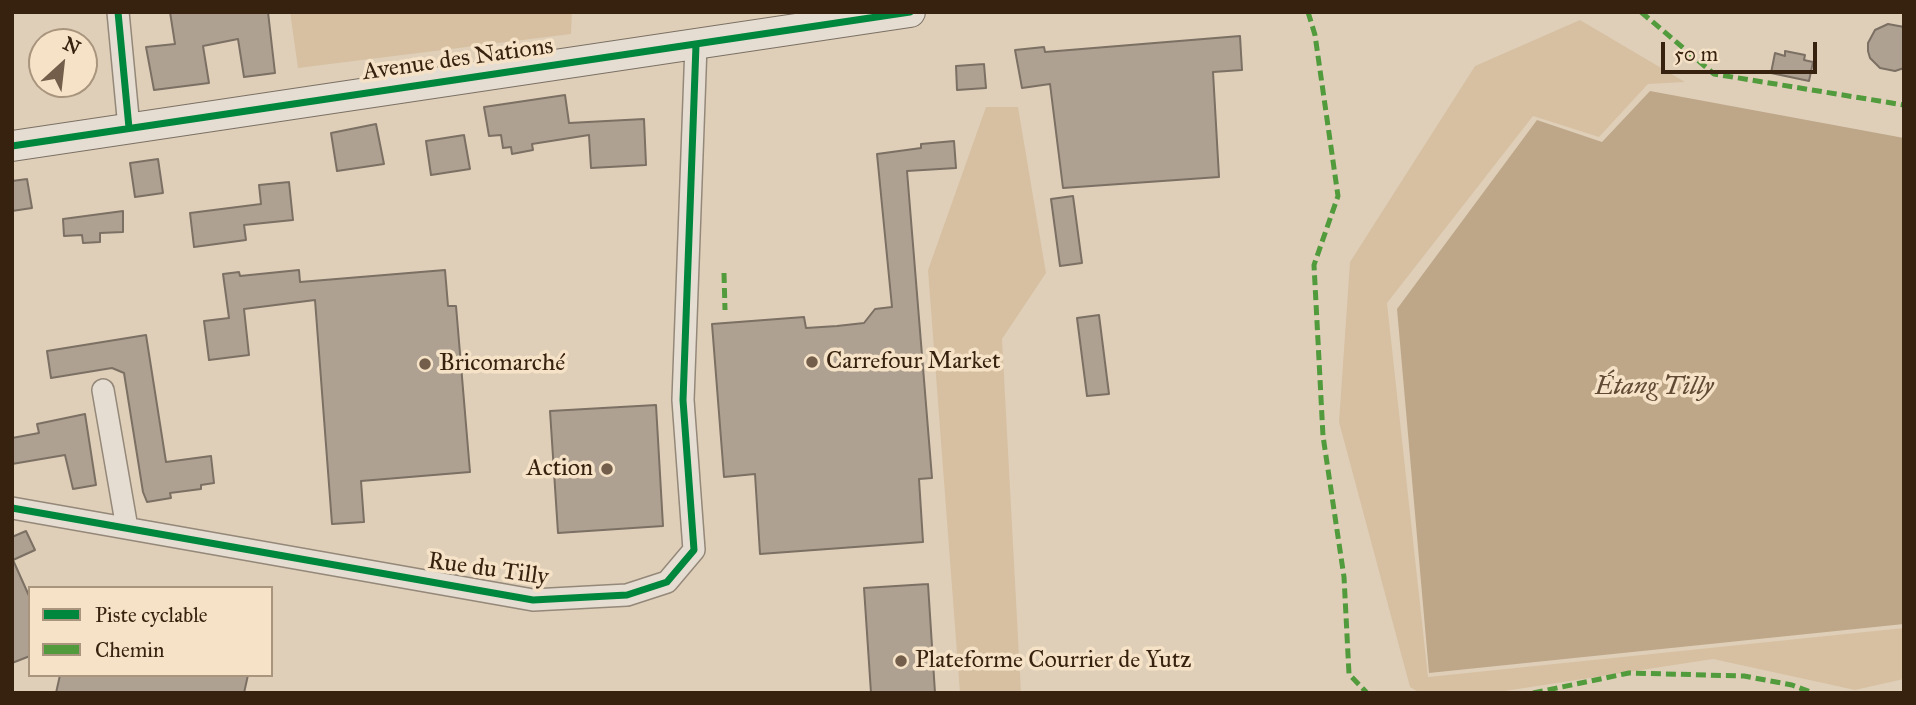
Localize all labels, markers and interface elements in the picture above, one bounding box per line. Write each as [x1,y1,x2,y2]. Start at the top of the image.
north arrow [28,28,98,98]
scale bar [1664,28,1820,72]
text: N [59,32,84,60]
street label: Avenue des Nations [361,32,555,88]
text: 50 m [1674,41,1718,67]
place label: Carrefour Market [826,348,1001,376]
place label: Bricomarché [439,350,565,378]
marker: Carrefour Market [804,354,820,370]
marker: Bricomarché [417,356,433,372]
water label: Étang Tilly [1595,372,1713,404]
place label: Action [527,455,593,483]
marker: Action [599,461,615,477]
street label: Rue du Tilly [426,547,550,593]
legend [28,586,273,677]
text: Piste cyclable [95,602,208,628]
text: Chemin [95,637,164,663]
place label: Plateforme Courrier de Yutz [915,647,1191,675]
marker: Plateforme Courrier de Yutz [893,653,909,669]

